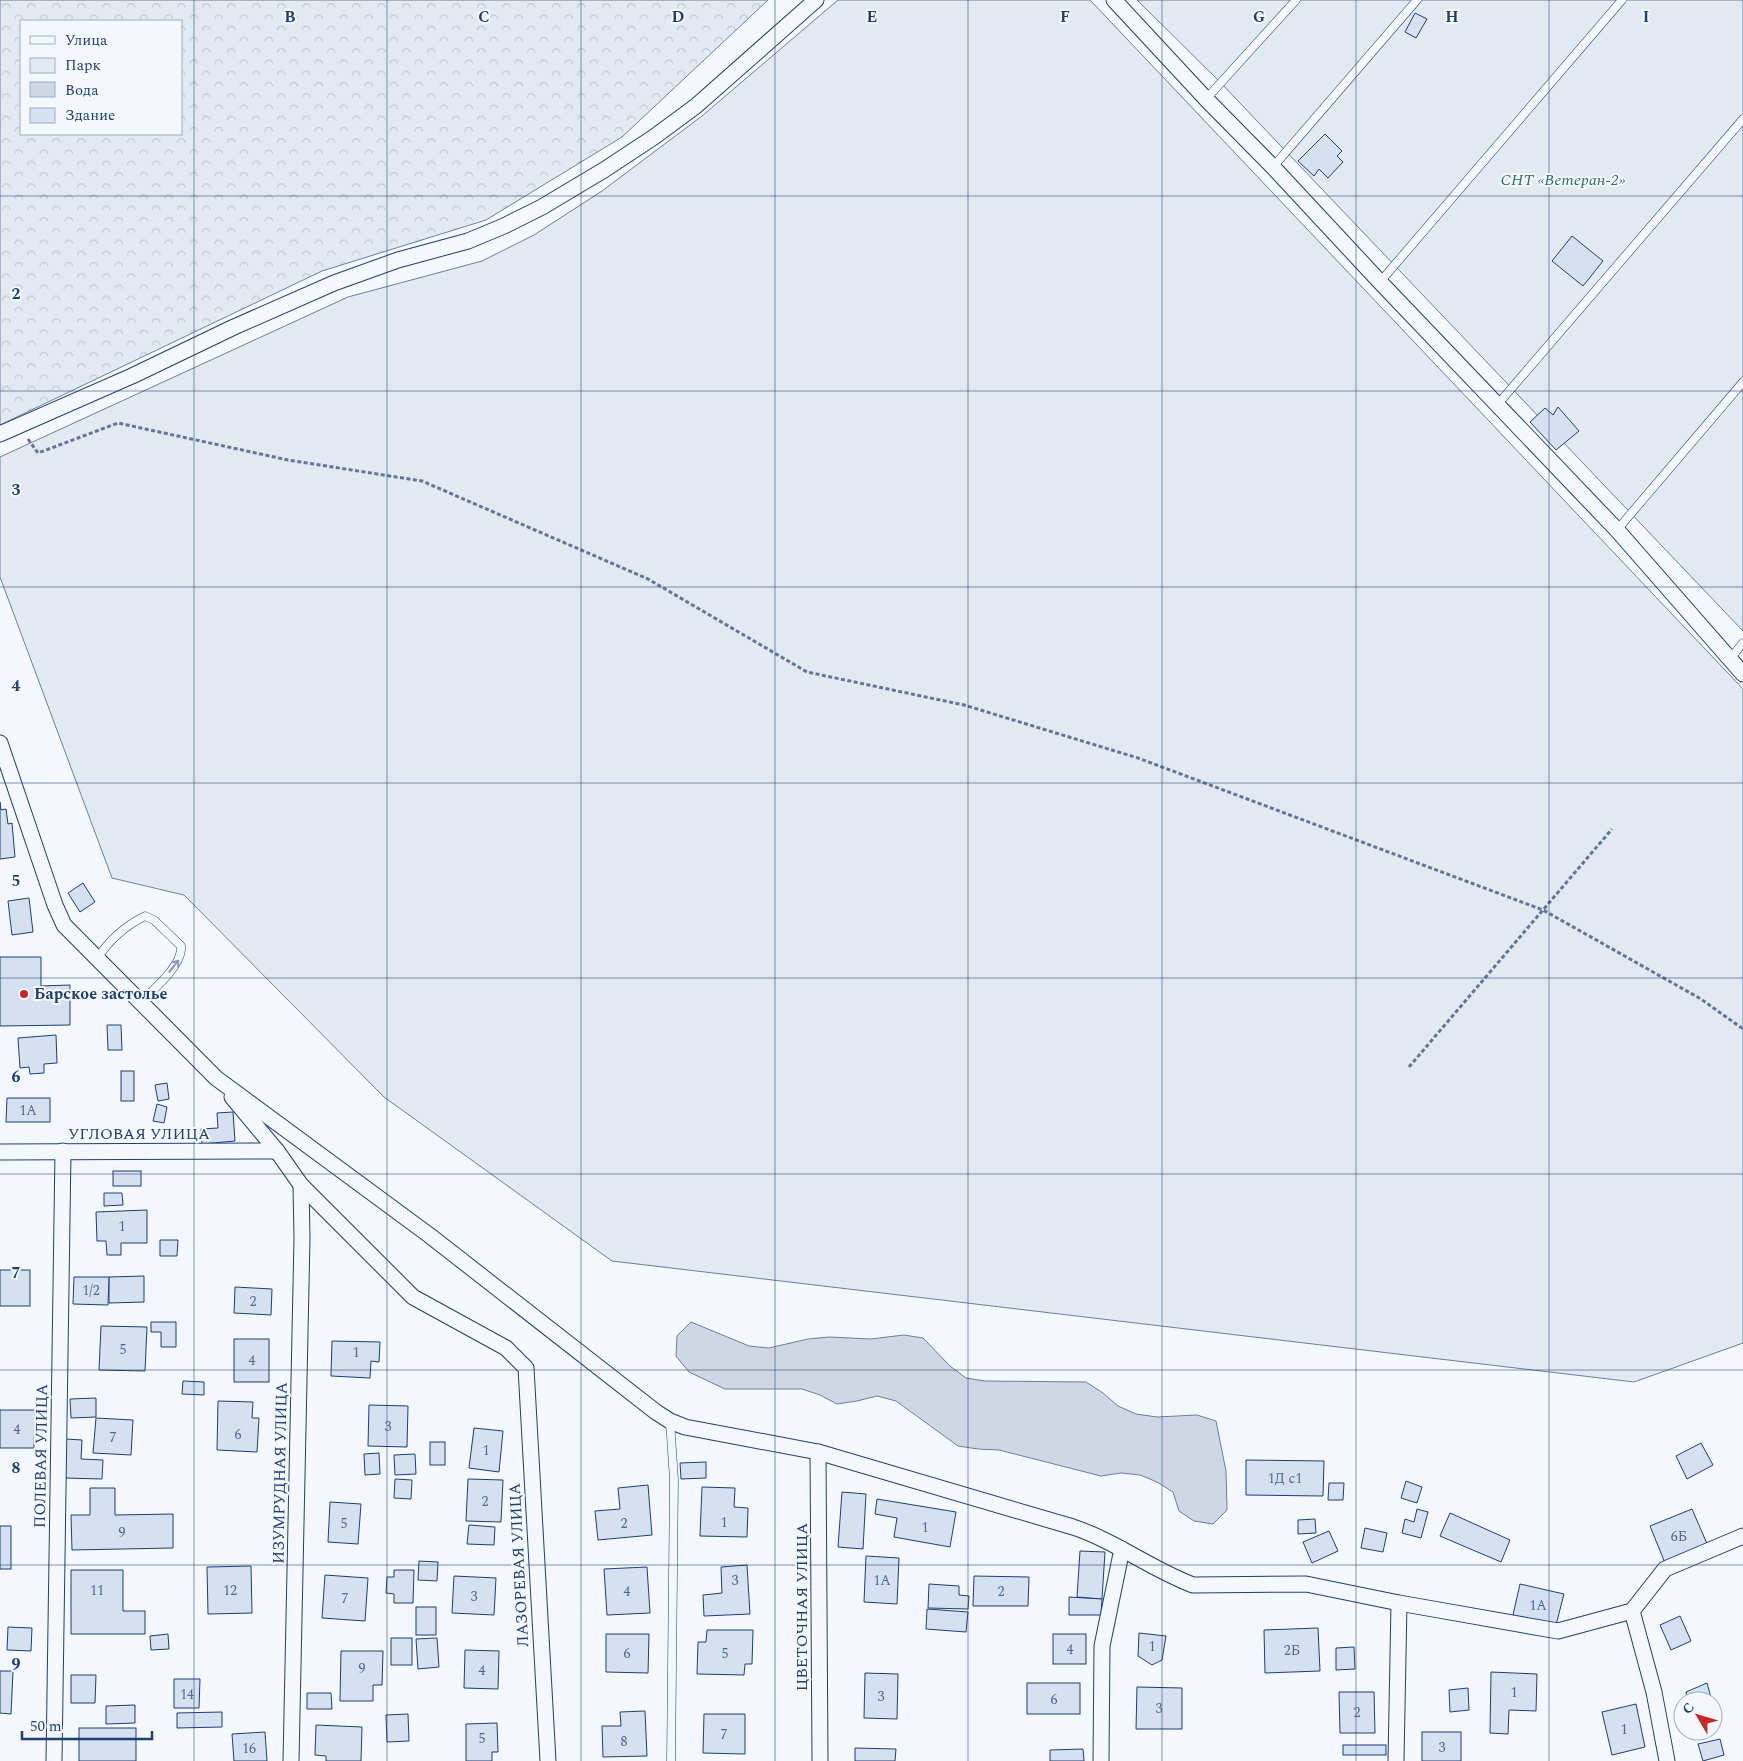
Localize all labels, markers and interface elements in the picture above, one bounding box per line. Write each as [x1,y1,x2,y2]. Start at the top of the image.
text: B [284,5,296,29]
text: C [478,5,490,29]
text: D [672,5,685,29]
text: E [867,5,877,29]
text: F [1060,5,1070,29]
text: G [1253,5,1265,29]
text: H [1445,5,1459,29]
text: I [1643,5,1649,29]
legend [20,20,182,135]
text: Улица [65,29,108,52]
text: Парк [65,54,101,77]
text: Вода [65,79,99,102]
text: Здание [65,104,115,127]
park label: СНТ «Ветеран-2» [1500,168,1626,192]
text: 2 [12,282,21,306]
text: 3 [12,478,21,502]
text: 4 [12,674,21,698]
text: 5 [12,869,20,893]
one-way arrow [168,960,179,973]
place label: Барское застолье [34,982,167,1006]
marker: Барское застолье [18,988,30,1000]
text: 6 [12,1065,21,1089]
house number: 1А [19,1100,37,1121]
street label: УГЛОВАЯ УЛИЦА [68,1122,210,1146]
house number: 1 [119,1216,126,1237]
text: 7 [12,1261,21,1285]
house number: 1/2 [82,1280,100,1301]
house number: 2 [250,1291,257,1312]
house number: 5 [120,1339,127,1360]
house number: 1 [353,1342,360,1363]
house number: 4 [249,1350,256,1371]
street label: ИЗУМРУДНАЯ УЛИЦА [266,1382,294,1564]
street label: ПОЛЕВАЯ УЛИЦА [28,1384,54,1528]
house number: 3 [385,1416,392,1437]
house number: 4 [14,1419,21,1440]
house number: 6 [235,1424,242,1445]
house number: 7 [110,1427,117,1448]
house number: 1 [483,1440,490,1461]
text: 8 [12,1456,21,1480]
house number: 1Д с1 [1268,1468,1302,1489]
street label: ЛАЗОРЕВАЯ УЛИЦА [503,1482,535,1648]
house number: 2 [482,1491,489,1512]
house number: 1 [721,1512,728,1533]
house number: 5 [341,1513,348,1534]
house number: 2 [621,1513,628,1534]
house number: 1 [922,1517,929,1538]
house number: 9 [119,1522,126,1543]
street label: ЦВЕТОЧНАЯ УЛИЦА [790,1523,814,1691]
house number: 6Б [1671,1526,1687,1547]
house number: 3 [732,1570,739,1591]
house number: 1А [873,1570,891,1591]
house number: 11 [90,1580,104,1601]
house number: 12 [223,1580,237,1601]
house number: 4 [624,1581,631,1602]
house number: 2 [998,1581,1005,1602]
house number: 3 [471,1586,478,1607]
house number: 7 [342,1588,349,1609]
house number: 1А [1529,1595,1547,1616]
house number: 1 [1149,1636,1156,1657]
house number: 4 [1067,1639,1074,1660]
house number: 2Б [1284,1640,1300,1661]
house number: 6 [624,1643,631,1664]
house number: 5 [722,1643,729,1664]
text: 9 [12,1652,21,1676]
house number: 9 [359,1658,366,1679]
house number: 4 [479,1660,486,1681]
house number: 1 [1511,1682,1518,1703]
house number: 14 [180,1684,194,1705]
house number: 3 [878,1686,885,1707]
house number: 6 [1051,1689,1058,1710]
north arrow [1673,1691,1723,1741]
house number: 3 [1156,1698,1163,1719]
text: С [1677,1698,1699,1719]
house number: 2 [1354,1702,1361,1723]
scale bar [22,1708,152,1740]
text: 50 m [30,1715,62,1738]
house number: 1 [1621,1719,1628,1740]
house number: 7 [721,1724,728,1745]
house number: 5 [479,1728,486,1749]
house number: 8 [621,1731,628,1752]
house number: 3 [1439,1737,1446,1758]
house number: 16 [242,1738,256,1759]

